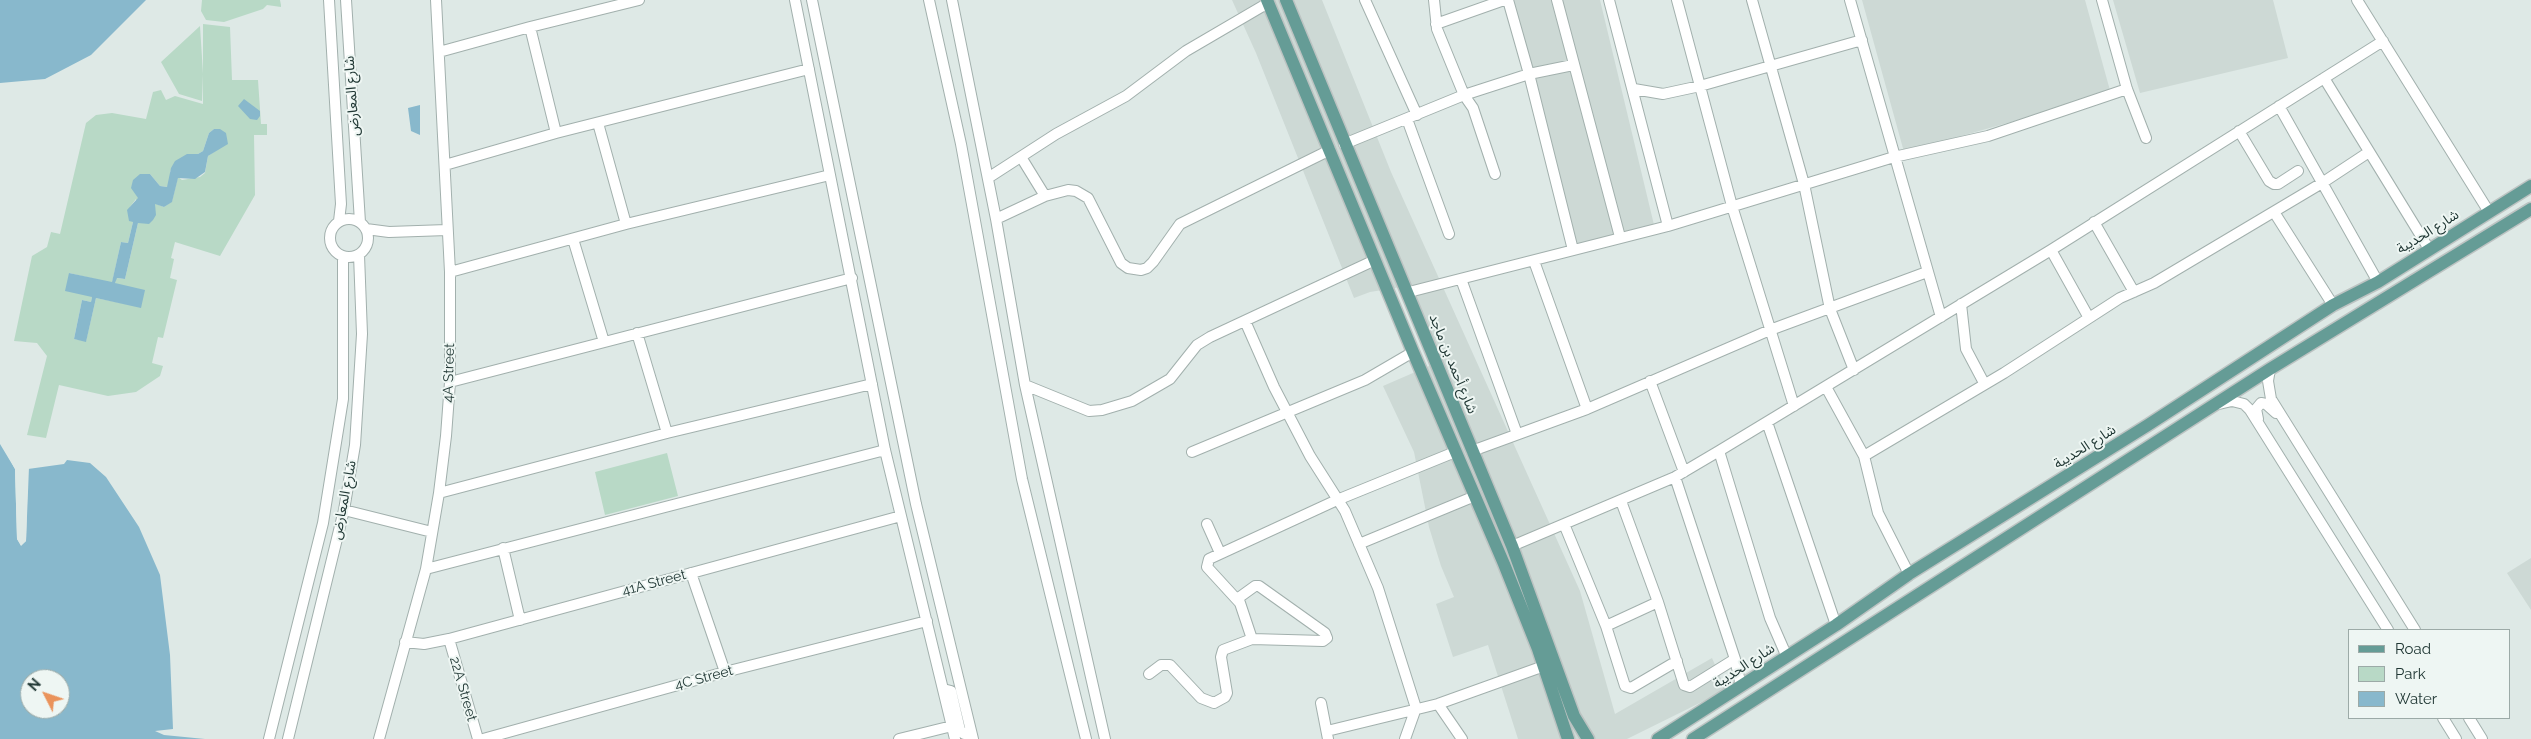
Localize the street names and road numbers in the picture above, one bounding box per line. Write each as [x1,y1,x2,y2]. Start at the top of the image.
street label: شارع المعارض [341,55,363,137]
street label: شارع الحديبة [2394,206,2462,258]
street label: شارع أحمد بن ماجد [1425,312,1481,416]
street label: 4A Street [440,343,458,403]
street label: شارع الحديبة [2051,421,2119,473]
street label: شارع المعارض [328,459,360,541]
street label: 41A Street [620,566,688,600]
street label: شارع الحديبة [1710,640,1778,692]
street label: 22A Street [446,655,480,723]
street label: 4C Street [673,662,735,694]

